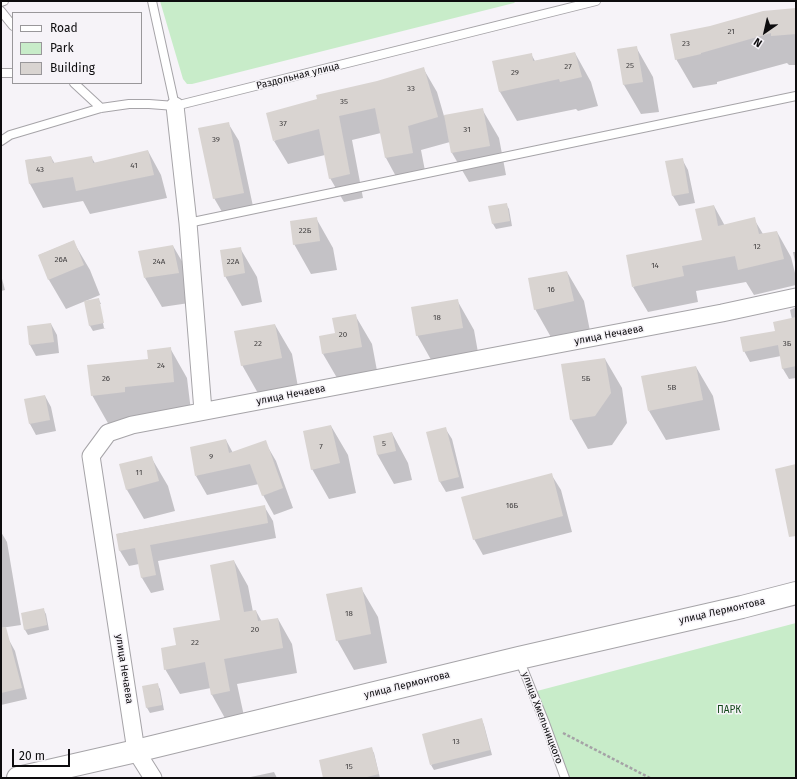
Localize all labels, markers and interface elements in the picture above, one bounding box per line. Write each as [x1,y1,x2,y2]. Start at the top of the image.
legend [12,12,142,84]
north arrow [745,12,785,52]
text: Road [50,21,78,35]
house number: 21 [727,27,735,37]
text: N [751,35,765,50]
house number: 23 [682,39,690,49]
text: Park [50,41,74,55]
street label: Раздольная улица [255,60,341,92]
text: Building [50,61,95,75]
house number: 25 [626,61,634,71]
house number: 27 [564,62,572,72]
house number: 29 [511,68,519,78]
house number: 33 [407,84,415,94]
house number: 35 [340,97,348,107]
house number: 37 [279,119,287,129]
house number: 31 [463,125,471,135]
house number: 39 [212,135,220,145]
house number: 41 [130,161,138,171]
house number: 43 [36,165,44,175]
house number: 22Б [299,226,311,236]
house number: 12 [753,242,761,252]
house number: 26А [55,255,67,265]
house number: 24А [153,257,165,267]
house number: 22А [227,257,239,267]
house number: 14 [651,261,659,271]
house number: 16 [547,285,555,295]
house number: 18 [433,313,441,323]
street label: улица Нечаева [573,322,645,348]
house number: 20 [339,330,347,340]
house number: 22 [254,339,262,349]
house number: 3Б [783,339,791,349]
house number: 24 [157,361,165,371]
house number: 26 [102,374,110,384]
house number: 5Б [582,374,590,384]
street label: улица Нечаева [255,382,327,408]
house number: 5В [668,383,676,393]
house number: 5 [382,439,386,449]
house number: 7 [319,442,323,452]
house number: 9 [209,452,213,462]
house number: 11 [136,468,142,478]
house number: 16Б [506,501,518,511]
street label: улица Лермонтова [678,595,766,627]
house number: 18 [345,609,353,619]
house number: 20 [251,625,259,635]
street label: улица Нечаева [113,633,135,705]
house number: 22 [191,638,199,648]
street label: улица Лермонтова [363,669,451,701]
street label: улица Хмельницкого [519,670,565,766]
park label: ПАРК [717,704,741,716]
house number: 13 [452,737,460,747]
scale bar [14,741,72,767]
text: 20 m [19,749,45,763]
house number: 15 [345,762,353,772]

